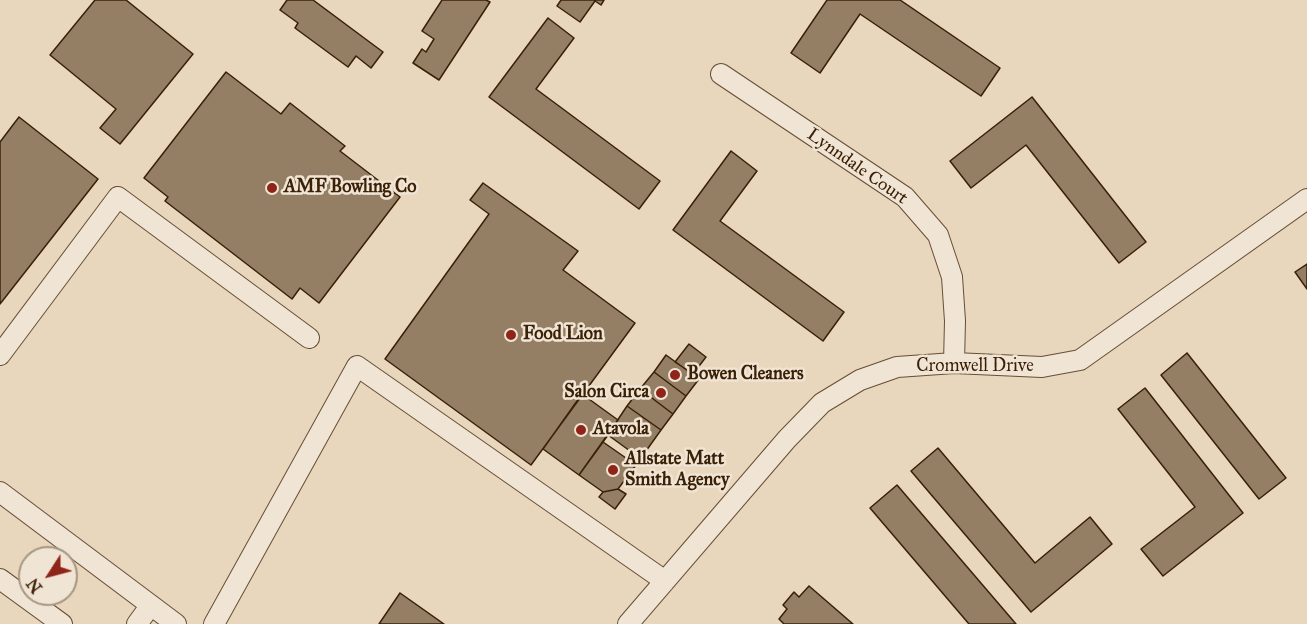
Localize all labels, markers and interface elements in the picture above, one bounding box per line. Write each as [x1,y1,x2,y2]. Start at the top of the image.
street label: Lynndale Court [802,124,912,210]
place label: AMF Bowling Co [284,177,416,199]
marker: AMF Bowling Co [265,181,279,195]
place label: Food Lion [523,324,603,346]
marker: Food Lion [504,328,518,342]
street label: Cromwell Drive [916,356,1034,378]
place label: Bowen Cleaners [687,364,804,386]
marker: Bowen Cleaners [668,368,682,382]
place label: Salon Circa [564,382,649,404]
marker: Salon Circa [654,386,668,400]
place label: Atavola [593,419,649,441]
marker: Atavola [574,423,588,437]
place label: Allstate Matt Smith Agency [625,449,729,492]
marker: Allstate Matt Smith Agency [606,463,620,477]
north arrow [18,546,78,606]
text: N [23,575,46,597]

